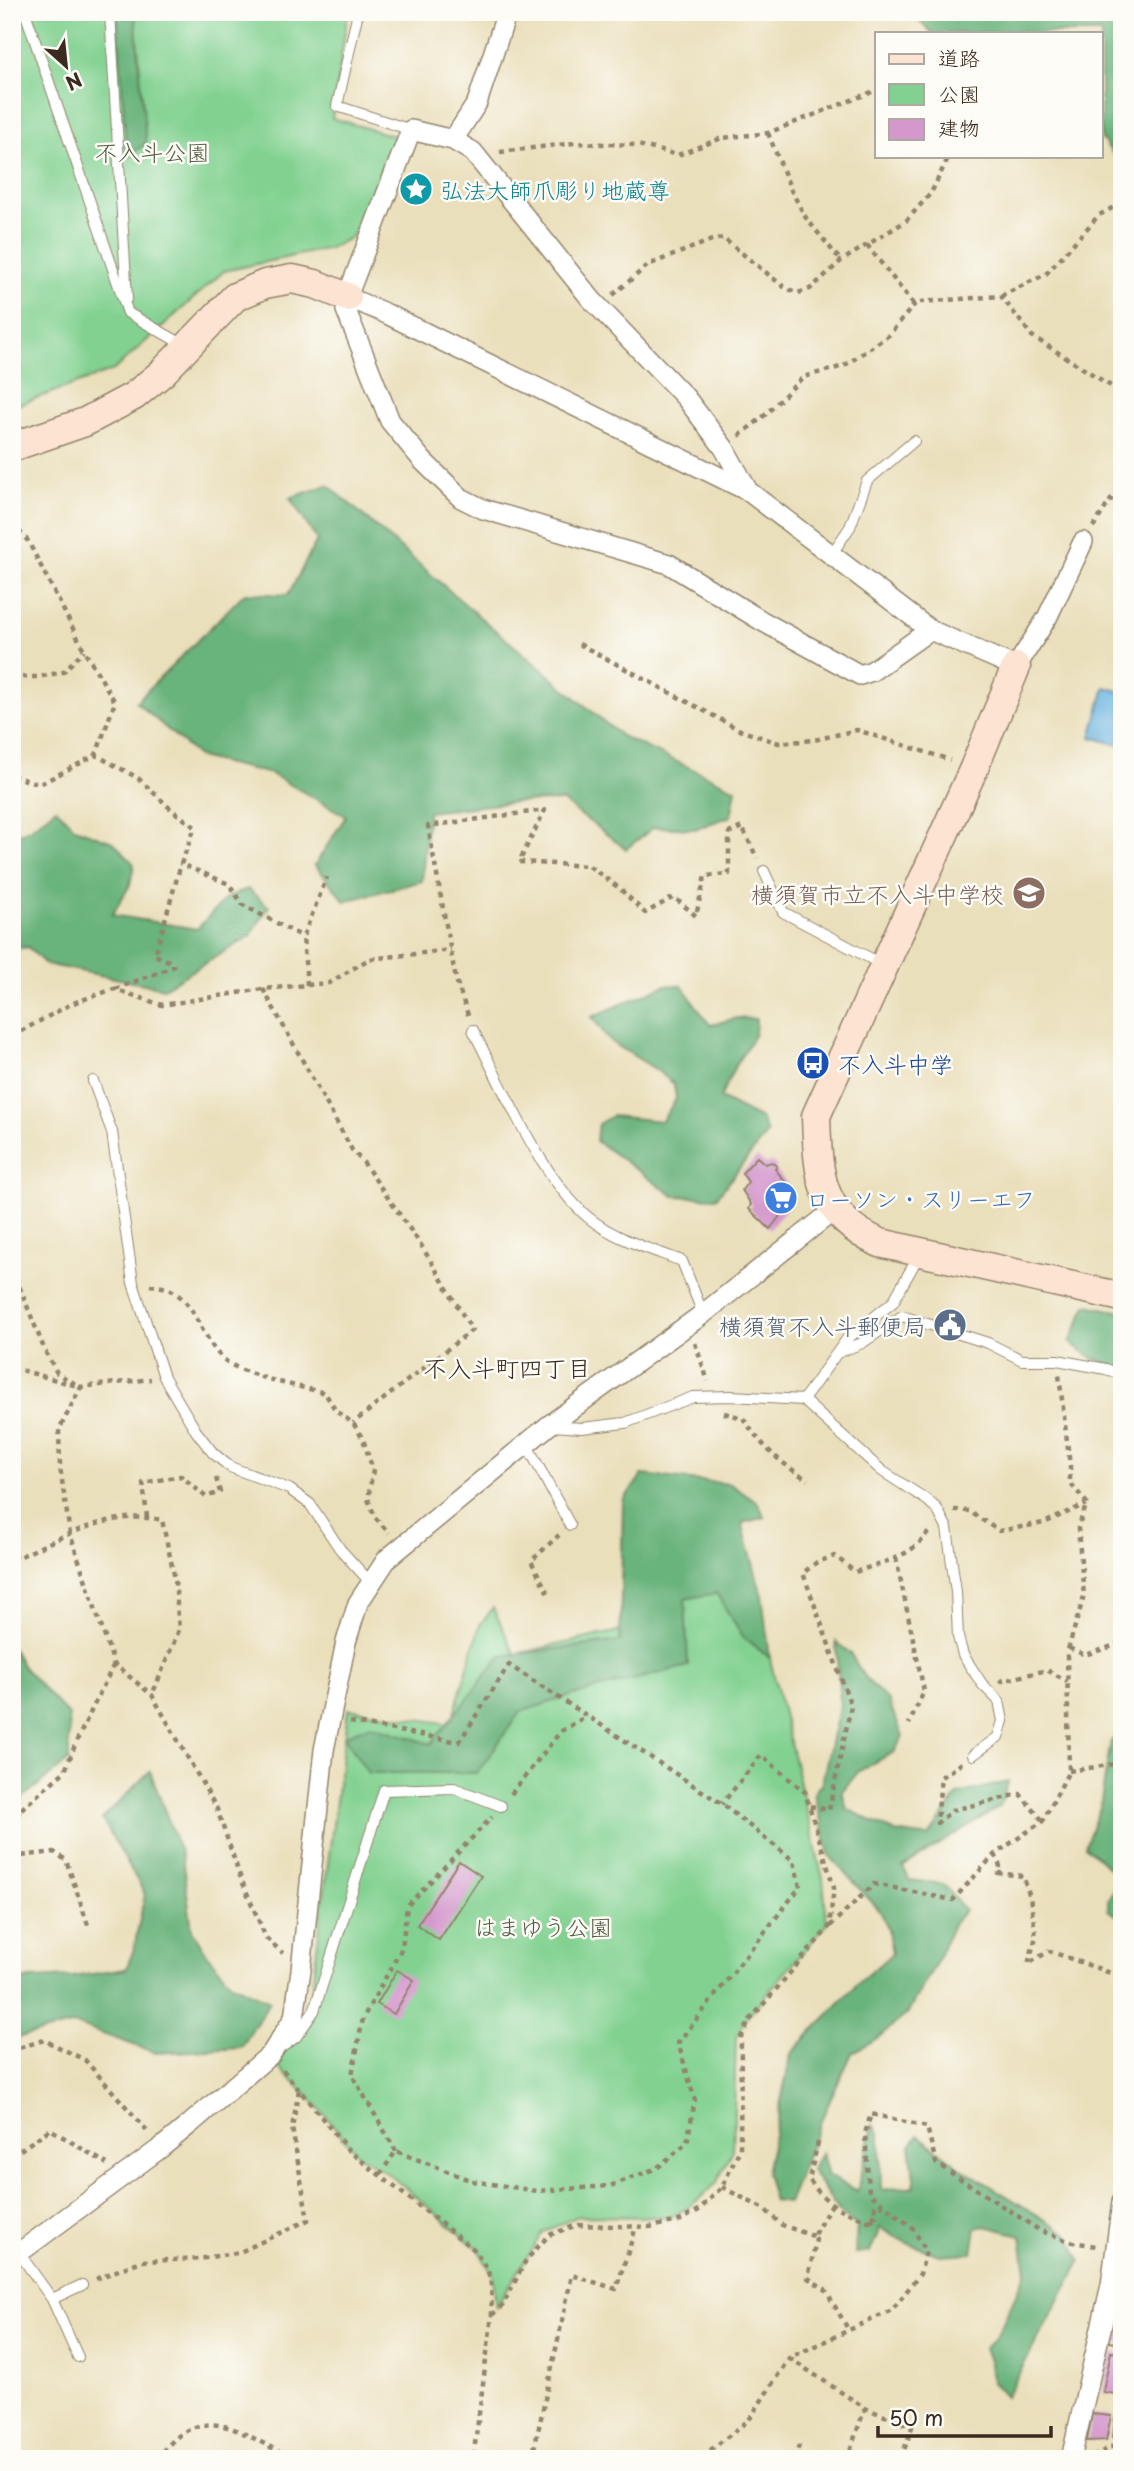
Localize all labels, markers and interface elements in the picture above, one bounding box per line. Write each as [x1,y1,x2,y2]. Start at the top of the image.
north arrow [32,32,102,102]
legend [875,32,1102,158]
text: 道路 [938,41,980,73]
text: N [61,66,87,98]
text: 公園 [938,77,980,109]
text: 建物 [938,111,980,143]
park label: 不入斗公園 [95,134,210,169]
place icon: 弘法大師爪彫り地蔵尊 [397,170,435,208]
place label: 弘法大師爪彫り地蔵尊 [440,172,670,207]
school or university icon: 横須賀市立不入斗中学校 [1010,874,1048,912]
place label: 横須賀市立不入斗中学校 [751,876,1004,911]
bus stop icon: 不入斗中学 [794,1044,832,1082]
place label: 不入斗中学 [838,1046,953,1081]
supermarket icon: ローソン・スリーエフ [762,1179,800,1217]
place label: ローソン・スリーエフ [806,1181,1036,1216]
public building icon: 横須賀不入斗郵便局 [931,1306,969,1344]
place label: 横須賀不入斗郵便局 [719,1308,926,1343]
district label: 不入斗町四丁目 [423,1349,591,1385]
park label: はまゆう公園 [474,1909,612,1944]
scale bar [878,2394,1052,2438]
text: 50 m [889,2401,943,2433]

